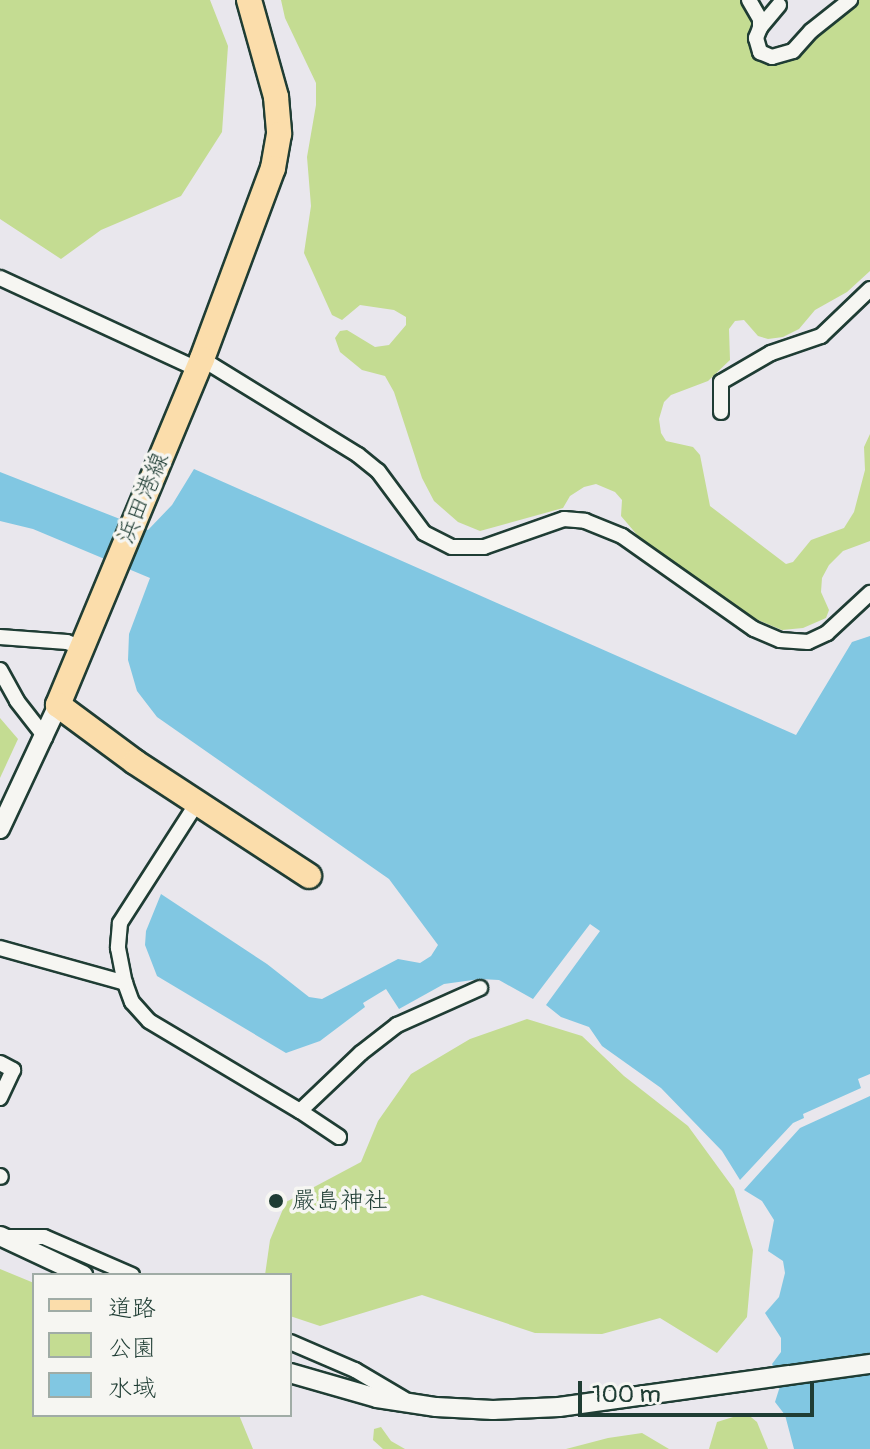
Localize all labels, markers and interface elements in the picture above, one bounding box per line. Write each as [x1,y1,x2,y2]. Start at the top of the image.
street label: 浜田港線 [111,448,175,548]
place label: 嚴島神社 [292,1187,388,1215]
marker: 嚴島神社 [267,1192,285,1210]
legend [32,1273,292,1417]
text: 道路 [108,1294,156,1323]
text: 公園 [108,1334,156,1363]
scale bar [582,1365,818,1415]
text: 水域 [108,1374,156,1403]
text: 100 m [592,1380,661,1409]

